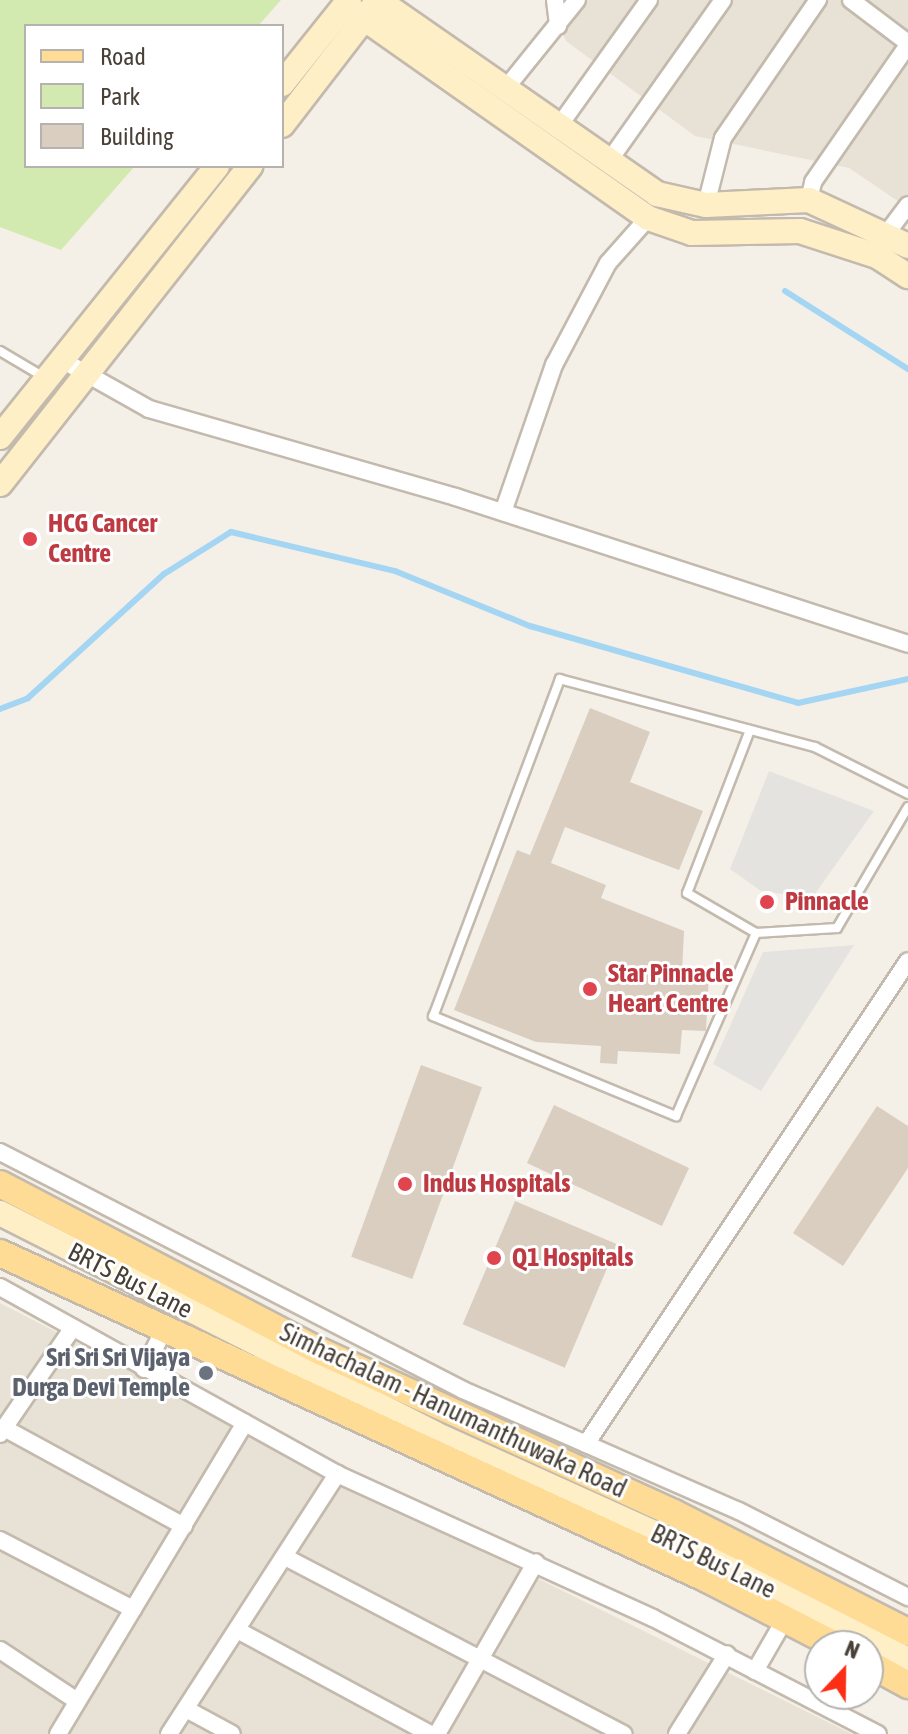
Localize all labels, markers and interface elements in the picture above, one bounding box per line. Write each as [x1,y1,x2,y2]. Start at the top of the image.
legend [24,24,284,168]
text: Road [100,43,146,70]
text: Park [100,83,140,110]
text: Building [100,123,173,150]
place label: HCG Cancer Centre [48,508,157,570]
marker: HCG Cancer Centre [19,528,41,550]
place label: Pinnacle [785,886,869,918]
marker: Pinnacle [756,891,778,913]
place label: Star Pinnacle Heart Centre [608,958,734,1020]
marker: Star Pinnacle Heart Centre [579,978,601,1000]
place label: Indus Hospitals [423,1168,570,1200]
marker: Indus Hospitals [394,1173,416,1195]
street label: BRTS Bus Lane [63,1236,197,1326]
place label: Q1 Hospitals [512,1242,633,1274]
marker: Q1 Hospitals [483,1247,505,1269]
street label: Simhachalam - Hanumanthuwaka Road [275,1317,631,1505]
place label: Sri Sri Sri Vijaya Durga Devi Temple [12,1342,190,1404]
marker: Sri Sri Sri Vijaya Durga Devi Temple [197,1364,215,1382]
street label: BRTS Bus Lane [645,1518,781,1606]
north arrow [804,1630,884,1710]
text: N [841,1635,863,1664]

